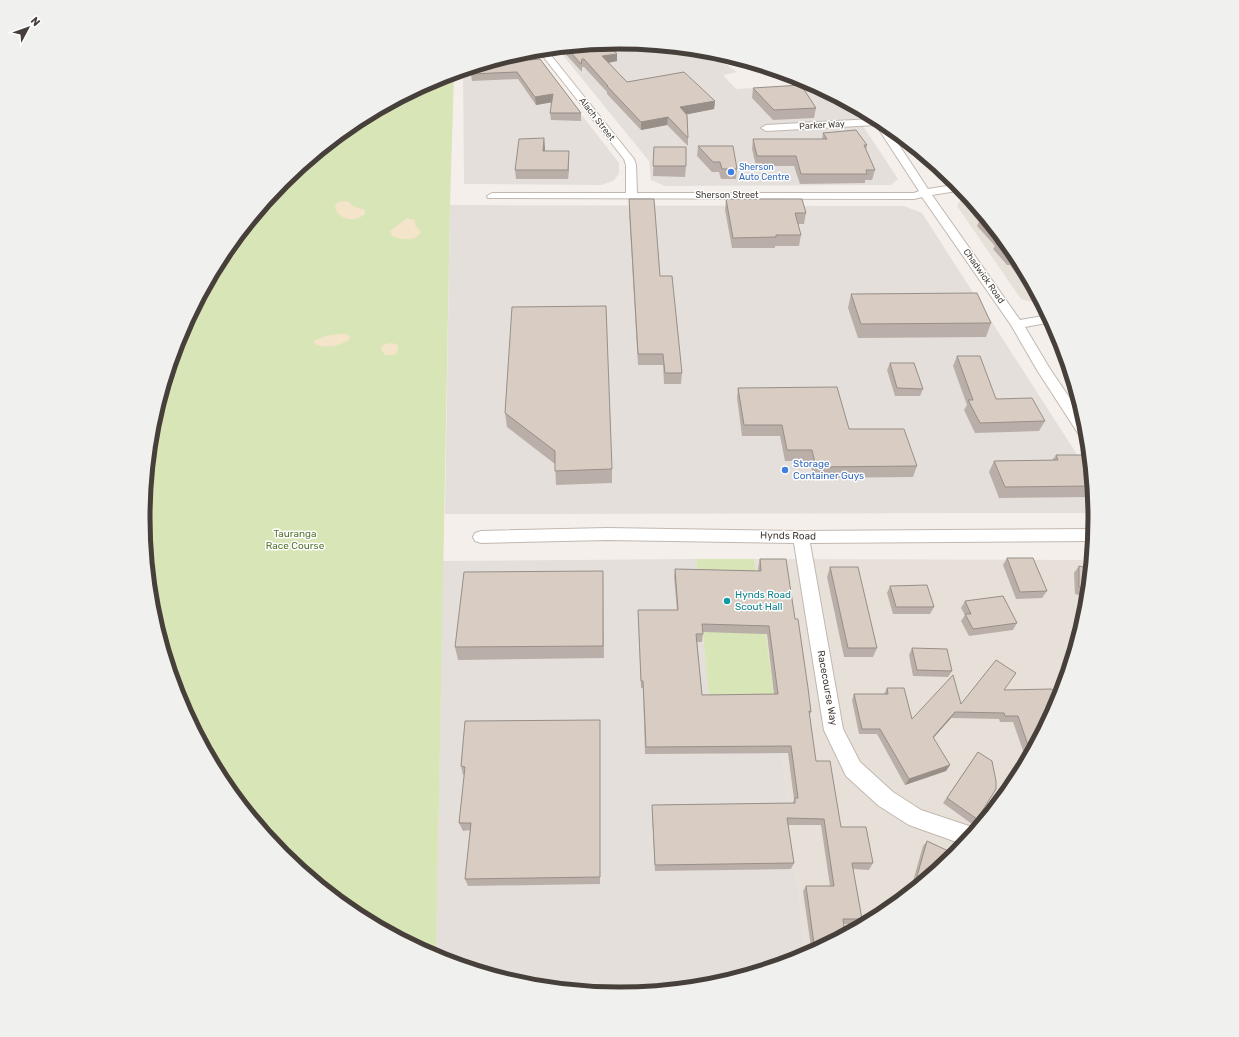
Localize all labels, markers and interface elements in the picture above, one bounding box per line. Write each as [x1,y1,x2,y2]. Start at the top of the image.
north arrow [8,8,48,48]
text: N [28,15,43,29]
street label: Alach Street [577,95,617,143]
street label: Parker Way [799,119,845,131]
place label: Sherson Auto Centre [739,162,790,182]
marker: Sherson Auto Centre [726,167,736,177]
street label: Sherson Street [696,190,759,200]
street label: Chadwick Road [961,247,1007,305]
place label: Storage Container Guys [793,458,864,482]
marker: Storage Container Guys [780,465,790,475]
park label: Tauranga Race Course [266,528,325,552]
street label: Hynds Road [760,530,816,542]
place label: Hynds Road Scout Hall [735,589,791,613]
marker: Hynds Road Scout Hall [722,596,732,606]
street label: Racecourse Way [814,650,840,727]

